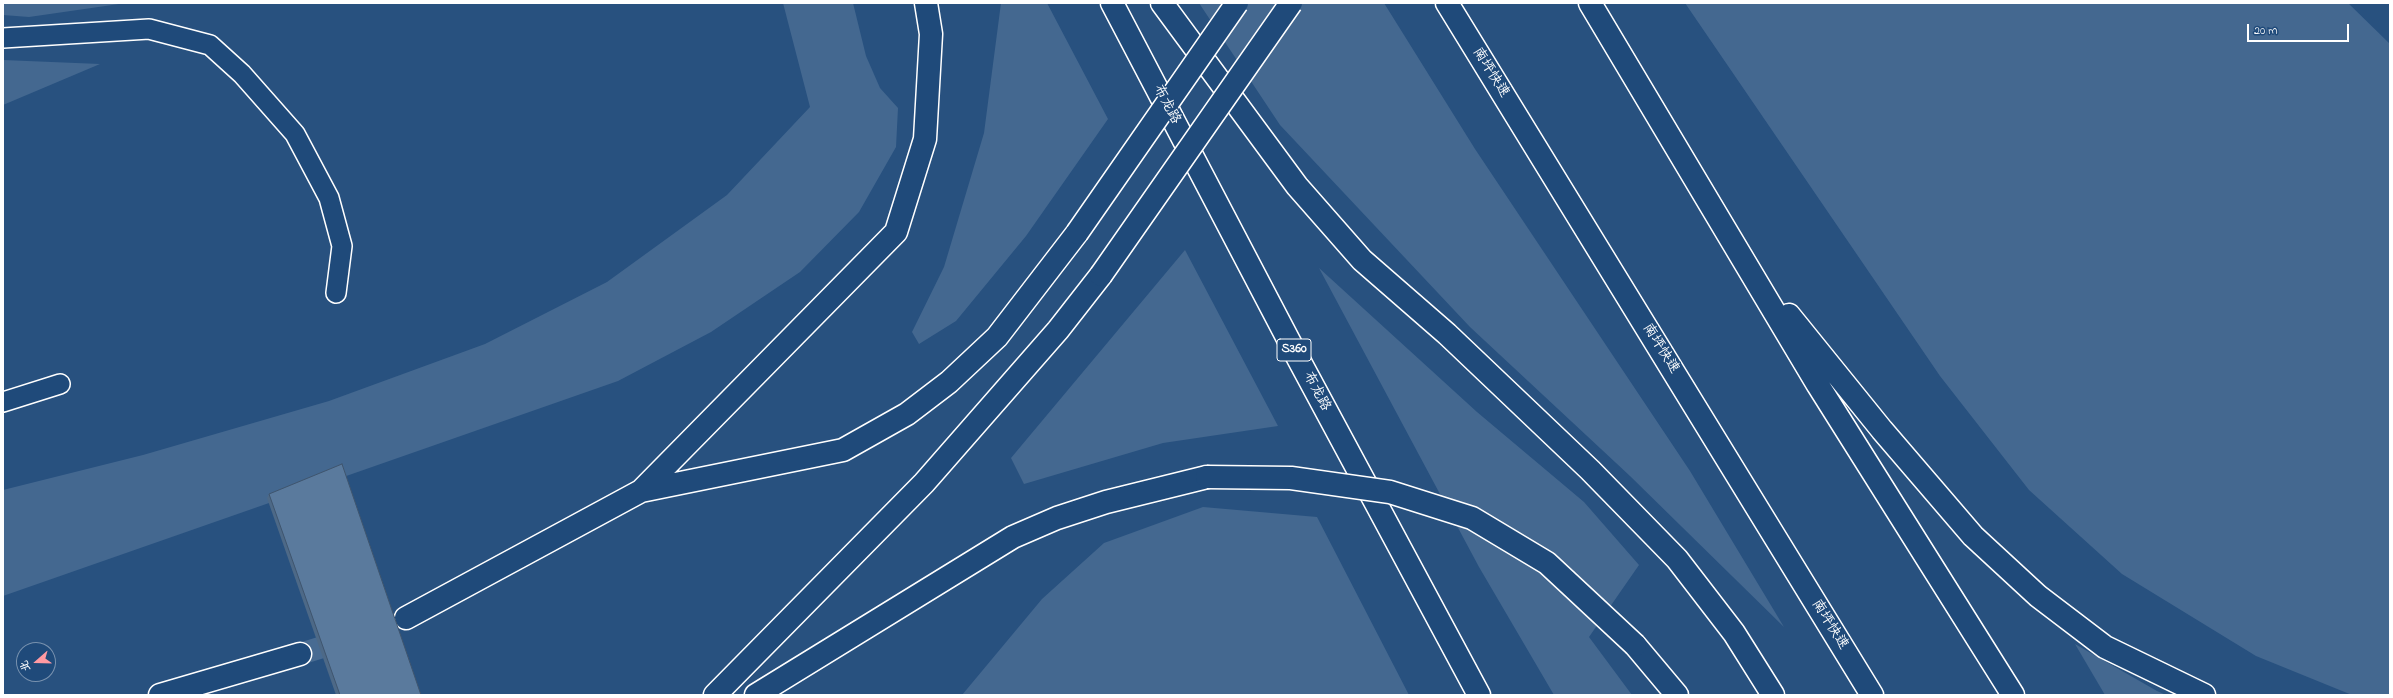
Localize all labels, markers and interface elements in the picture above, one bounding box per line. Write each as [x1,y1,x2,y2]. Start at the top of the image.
scale bar [2249,16,2351,42]
text: 20 m [2254,22,2277,40]
street label: 南坪快速 [1468,45,1512,101]
street label: 布龙路 [1149,83,1183,127]
street label: 南坪快速 [1638,321,1682,377]
road number: S360 [1277,339,1311,361]
street label: 布龙路 [1299,370,1333,414]
street label: 南坪快速 [1807,597,1851,653]
north arrow [16,642,56,682]
text: 北 [16,658,35,674]

